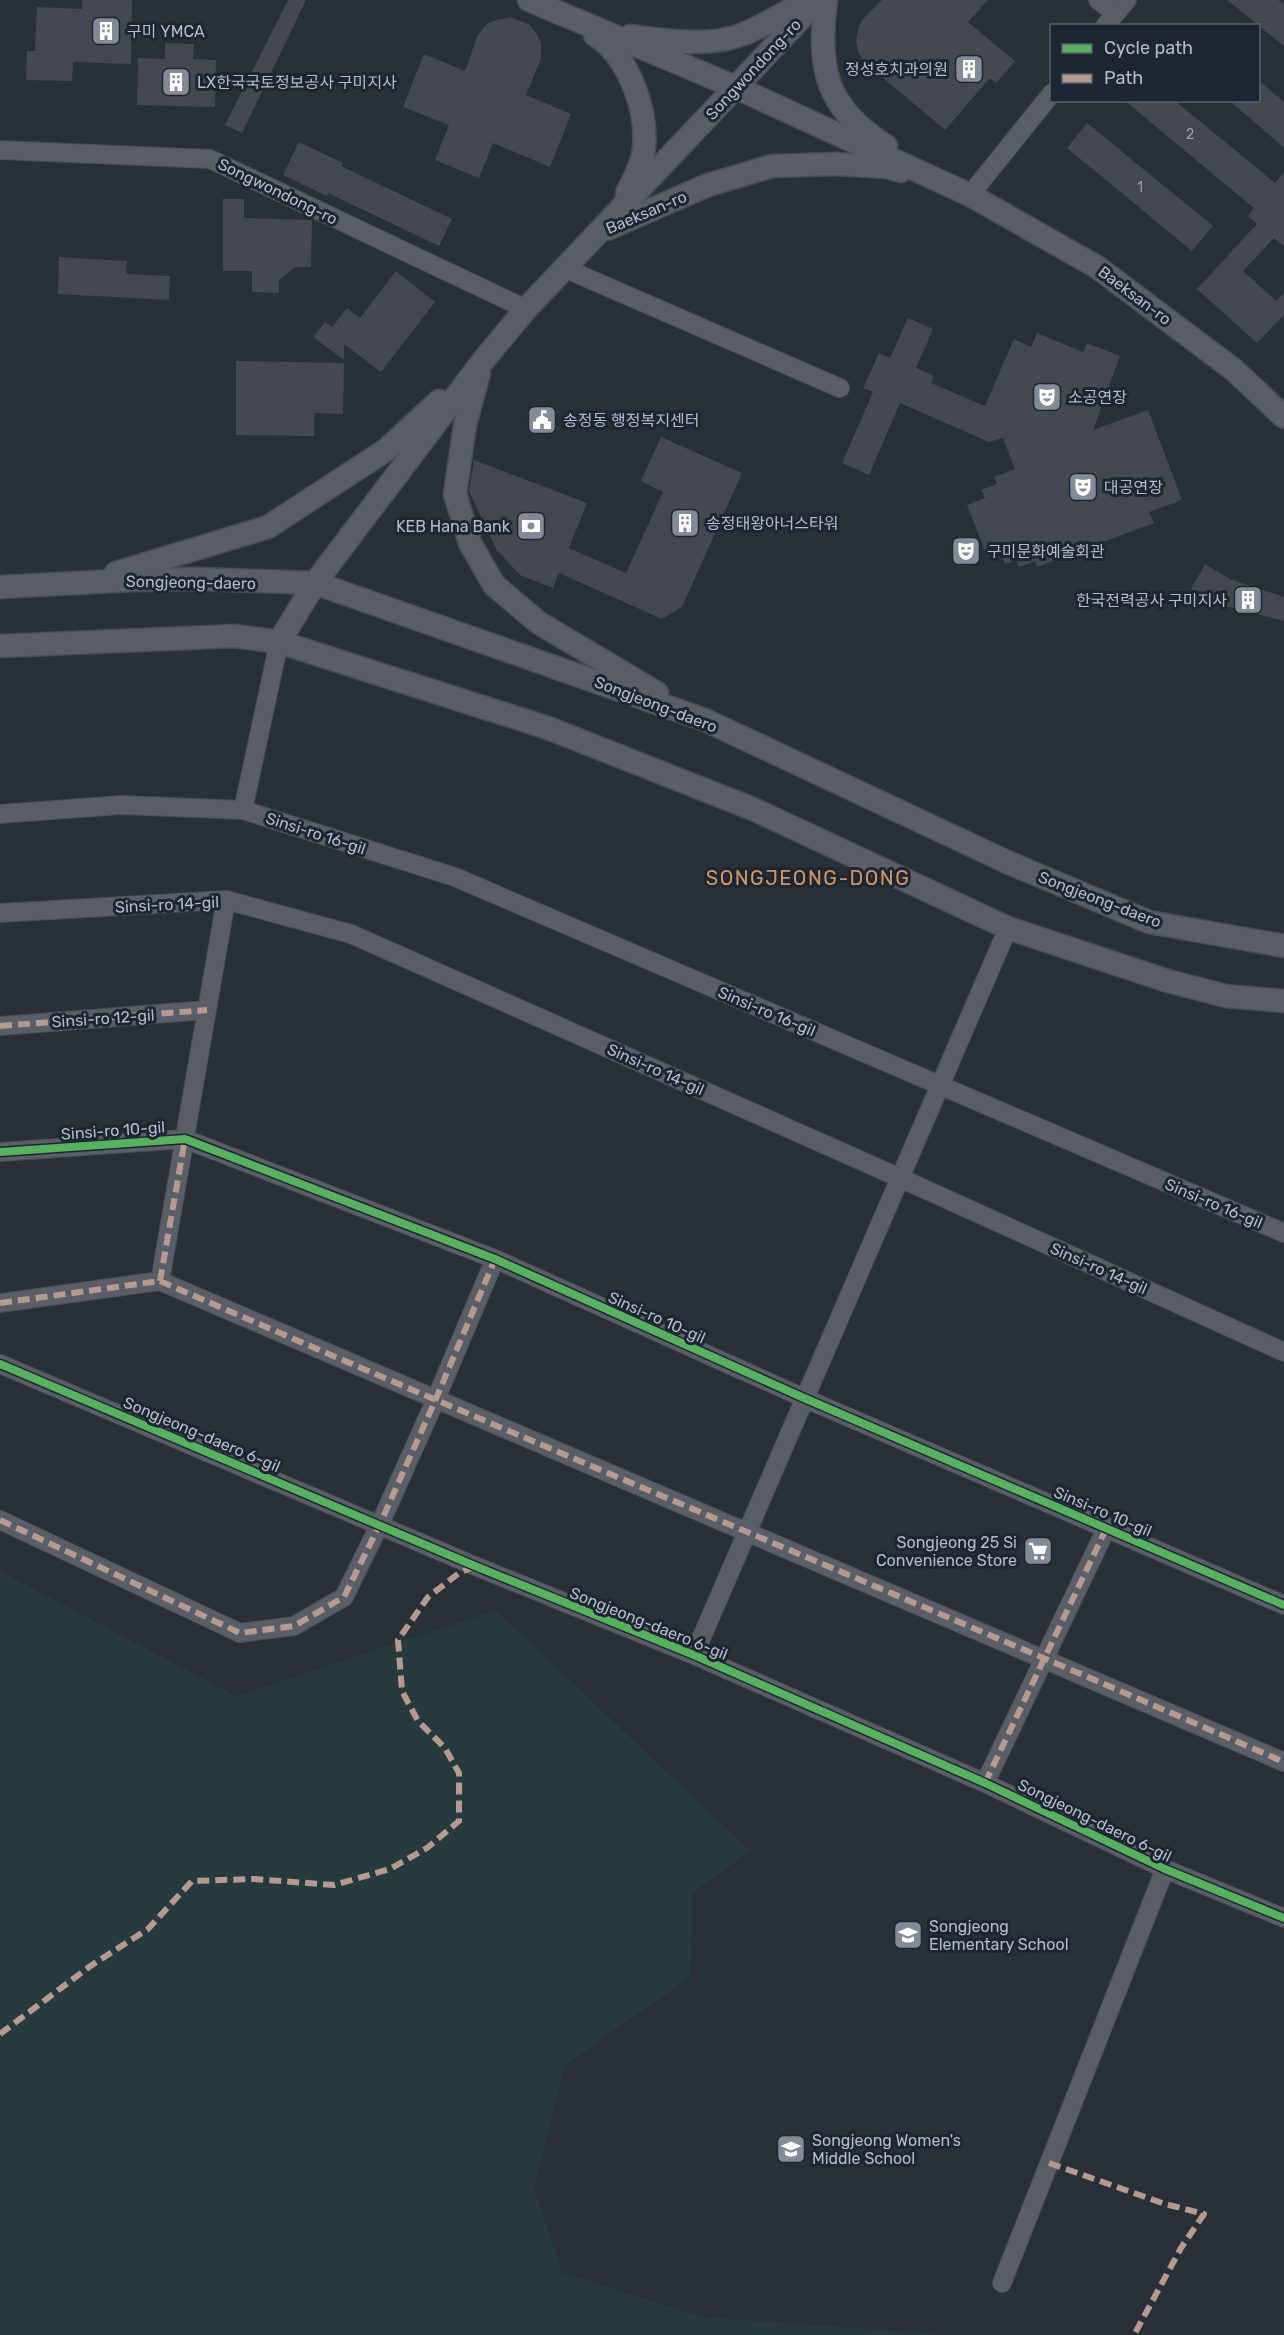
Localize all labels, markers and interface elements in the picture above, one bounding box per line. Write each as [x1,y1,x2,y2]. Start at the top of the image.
building icon: 구미 YMCA [90,15,122,47]
street label: Songwondong-ro [702,15,805,124]
place label: 구미 YMCA [127,22,205,41]
legend [1050,24,1260,102]
text: Cycle path [1104,37,1193,59]
building icon: 정성호치과의원 [953,53,985,85]
place label: 정성호치과의원 [845,60,948,79]
building icon: LX한국국토정보공사 구미지사 [160,66,192,98]
text: Path [1104,67,1143,89]
place label: LX한국국토정보공사 구미지사 [197,73,397,92]
house number: 2 [1186,126,1194,143]
street label: Songwondong-ro [215,154,341,229]
house number: 1 [1137,179,1143,196]
street label: Baeksan-ro [603,187,690,238]
street label: Baeksan-ro [1095,262,1175,329]
theatre icon: 소공연장 [1031,381,1063,413]
place label: 소공연장 [1068,388,1127,407]
public building icon: 송정동 행정복지센터 [526,404,558,436]
place label: 송정동 행정복지센터 [563,411,699,430]
theatre icon: 대공연장 [1067,471,1099,503]
place label: 대공연장 [1104,478,1163,497]
building icon: 송정태왕아너스타워 [669,507,701,539]
bank icon: KEB Hana Bank [515,510,547,542]
place label: 송정태왕아너스타워 [706,514,838,533]
place label: KEB Hana Bank [396,517,511,536]
theatre icon: 구미문화예술회관 [950,535,982,567]
place label: 구미문화예술회관 [987,542,1105,561]
street label: Songjeong-daero [126,572,256,593]
building icon: 한국전력공사 구미지사 [1232,584,1264,616]
place label: 한국전력공사 구미지사 [1076,591,1227,610]
street label: Songjeong-daero [592,672,720,737]
street label: Sinsi-ro 16-gil [264,808,368,859]
district label: SONGJEONG-DONG [706,866,910,890]
street label: Songjeong-daero [1036,867,1164,932]
street label: Sinsi-ro 14-gil [115,892,220,917]
street label: Sinsi-ro 16-gil [715,982,818,1041]
street label: Sinsi-ro 12-gil [51,1005,155,1032]
street label: Sinsi-ro 14-gil [604,1040,707,1099]
street label: Sinsi-ro 10-gil [60,1117,166,1144]
street label: Sinsi-ro 16-gil [1162,1174,1265,1233]
street label: Sinsi-ro 14-gil [1047,1239,1150,1298]
street label: Sinsi-ro 10-gil [605,1288,708,1347]
street label: Songjeong-daero 6-gil [120,1393,283,1476]
street label: Sinsi-ro 10-gil [1051,1482,1155,1541]
place label: Songjeong 25 Si Convenience Store [876,1533,1017,1570]
supermarket icon: Songjeong 25 Si Convenience Store [1022,1535,1054,1567]
street label: Songjeong-daero 6-gil [567,1583,731,1664]
street label: Songjeong-daero 6-gil [1015,1775,1175,1866]
place label: Songjeong Elementary School [929,1917,1069,1954]
school or university icon: Songjeong Elementary School [892,1919,924,1951]
place label: Songjeong Women's Middle School [812,2131,961,2168]
school or university icon: Songjeong Women's Middle School [775,2133,807,2165]

